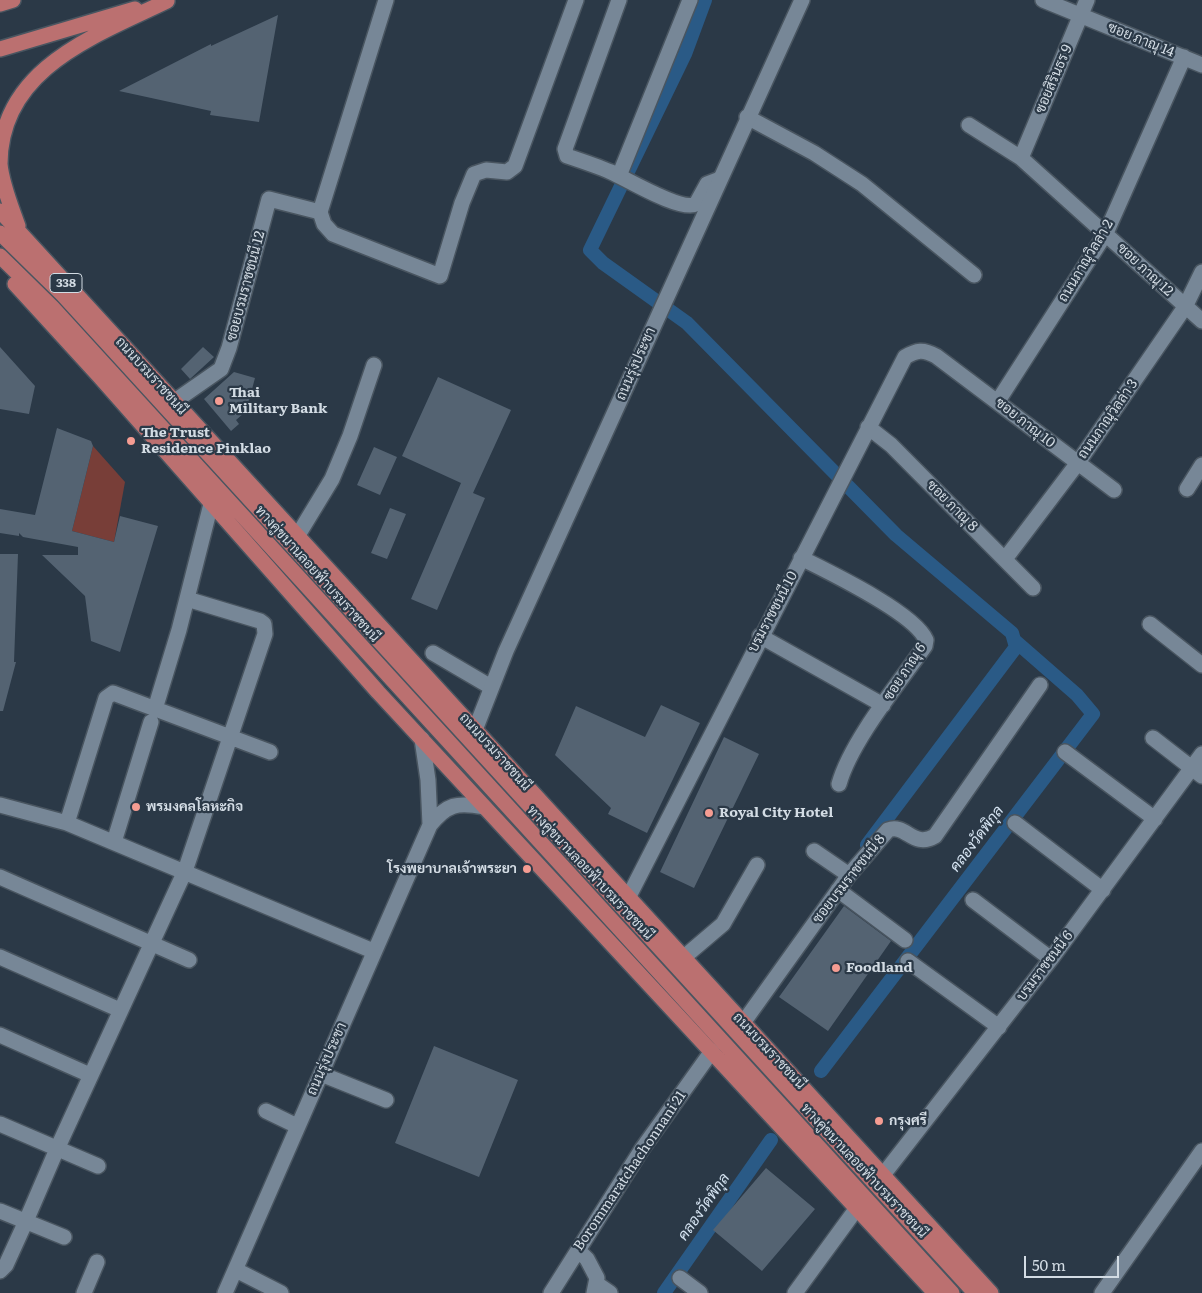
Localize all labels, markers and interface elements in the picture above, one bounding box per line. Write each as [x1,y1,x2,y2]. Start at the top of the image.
street label: ซอย ภาณุ 14 [1105,19,1177,61]
street label: ซอยสิรินธร 9 [1032,42,1076,116]
street label: ถนนภาณุวิลล่า 2 [1055,217,1117,305]
street label: ซอยบรมราชชนนี 12 [223,229,269,343]
street label: ซอย ภาณุ 12 [1114,240,1176,300]
road number: 338 [50,274,82,292]
street label: ถนนรุ่งประชา [613,325,659,403]
street label: ถนนบรมราชชนนี [112,334,190,418]
street label: ถนนภาณุวิลล่า 3 [1074,376,1142,462]
place label: Thai Military Bank [229,385,327,418]
street label: ซอย ภาณุ 10 [992,394,1058,452]
marker: Thai Military Bank [213,395,225,407]
place label: The Trust Residence Pinklao [141,425,271,458]
marker: The Trust Residence Pinklao [125,435,137,447]
street label: ซอย ภาณุ 8 [923,477,981,535]
street label: ทางคู่ขนานลอยฟ้าบรมราชชนนี [251,502,383,646]
street label: บรมราชชนนี 10 [745,569,801,655]
street label: ซอย ภาณุ 6 [880,640,930,704]
street label: ถนนบรมราชชนนี [456,710,534,794]
place label: พรมงคลโลหะกิจ [146,799,243,815]
marker: พรมงคลโลหะกิจ [130,801,142,813]
street label: ทางคู่ขนานลอยฟ้าบรมราชชนนี [523,802,657,944]
water label: คลองวัดพิกุล [946,802,1008,876]
place label: Royal City Hotel [719,805,833,821]
marker: Royal City Hotel [703,807,715,819]
street label: ซอยบรมราชชนนี 8 [809,831,889,927]
place label: โรงพยาบาลเจ้าพระยา [387,861,517,877]
marker: โรงพยาบาลเจ้าพระยา [521,863,533,875]
street label: บรมราชชนนี 6 [1013,928,1077,1004]
place label: Foodland [846,960,913,976]
marker: Foodland [830,962,842,974]
street label: ถนนบรมราชชนนี [729,1009,809,1093]
street label: ถนนรุ่งประชา [304,1020,350,1098]
street label: Borommaratchachonnani 21 [570,1088,690,1254]
street label: ทางคู่ขนานลอยฟ้าบรมราชชนนี [797,1100,931,1242]
place label: กรุงศรี [889,1113,927,1129]
marker: กรุงศรี [873,1115,885,1127]
water label: คลองวัดพิกุล [674,1170,734,1244]
scale bar [1027,1246,1122,1278]
text: 50 m [1032,1253,1066,1276]

